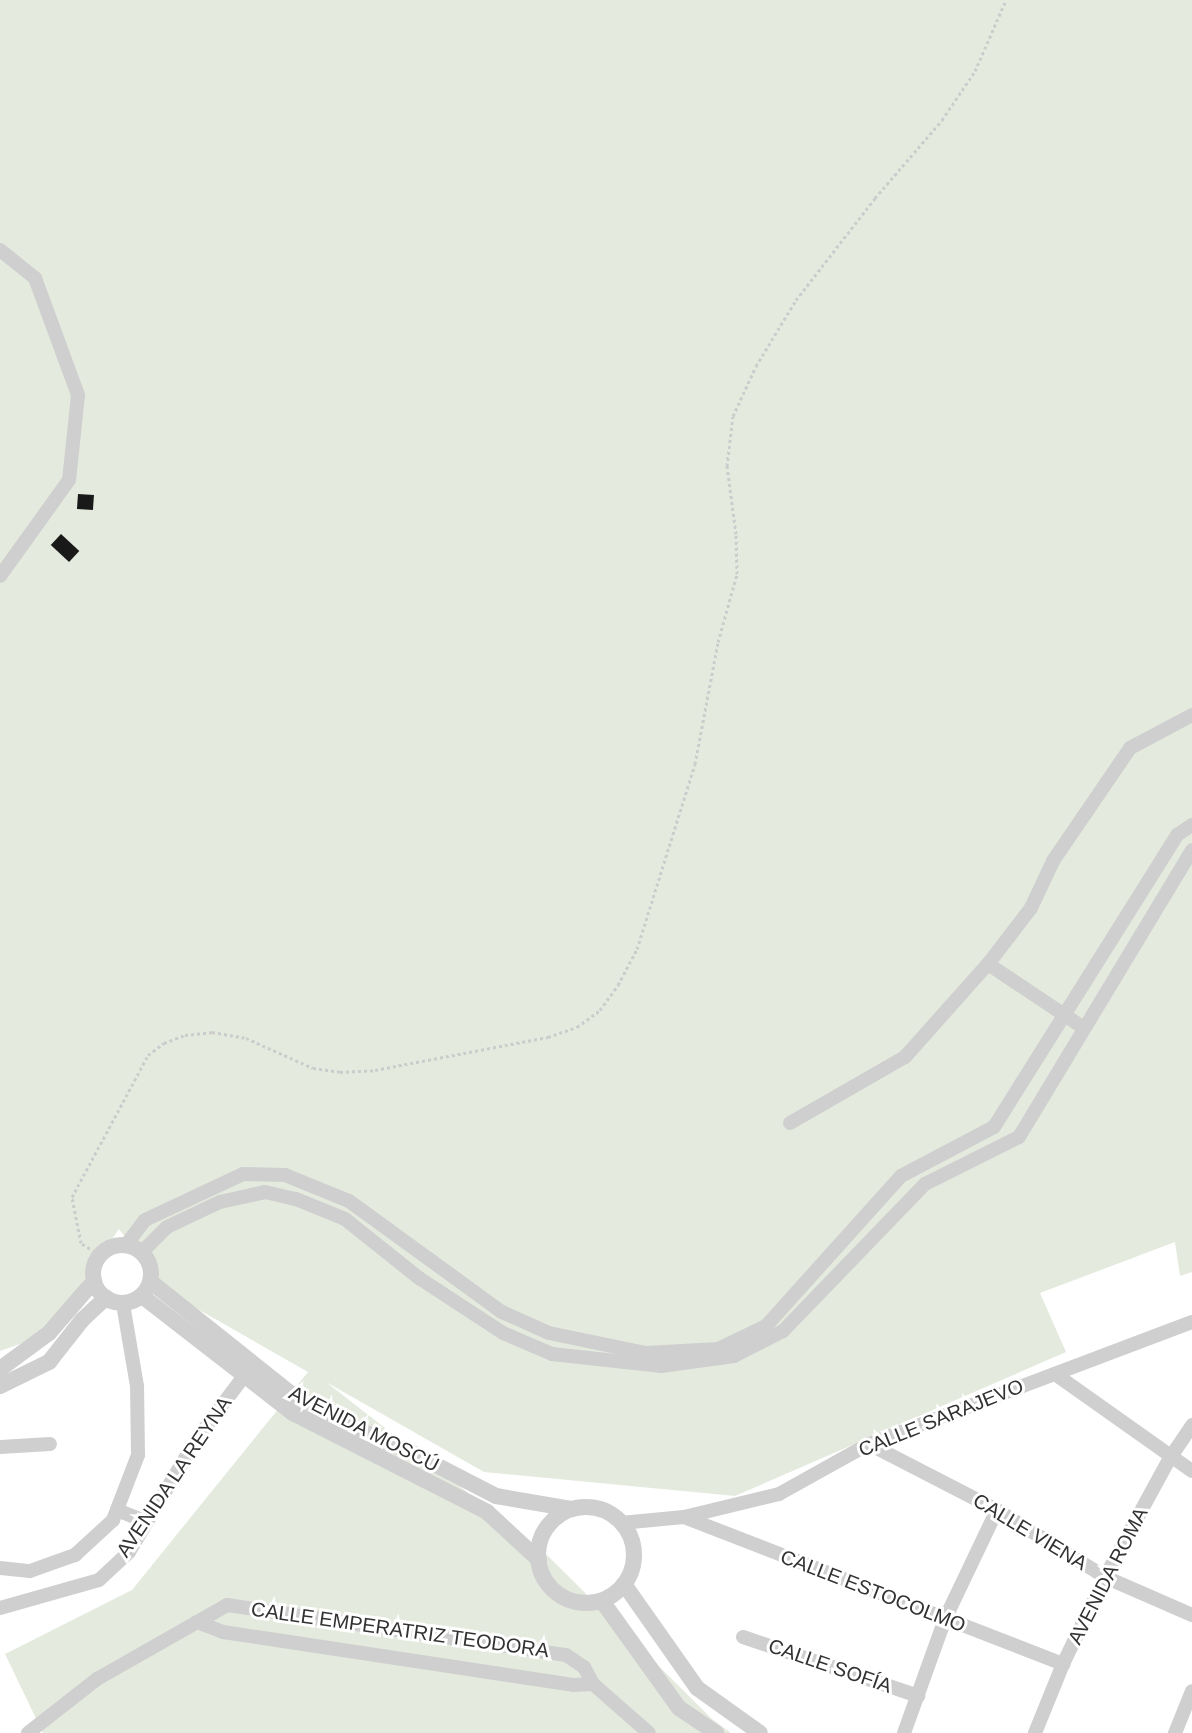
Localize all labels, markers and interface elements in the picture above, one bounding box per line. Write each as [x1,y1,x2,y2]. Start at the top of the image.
street label: CALLE SARAJEVO [855,1374,1027,1462]
street label: AVENIDA MOSCÚ [284,1381,444,1477]
street label: AVENIDA LA REYNA [111,1391,237,1563]
street label: CALLE VIENA [969,1489,1091,1575]
street label: AVENIDA ROMA [1063,1503,1153,1649]
street label: CALLE ESTOCOLMO [777,1545,969,1637]
street label: CALLE EMPERATRIZ TEODORA [249,1597,551,1663]
street label: CALLE SOFÍA [765,1634,895,1698]

